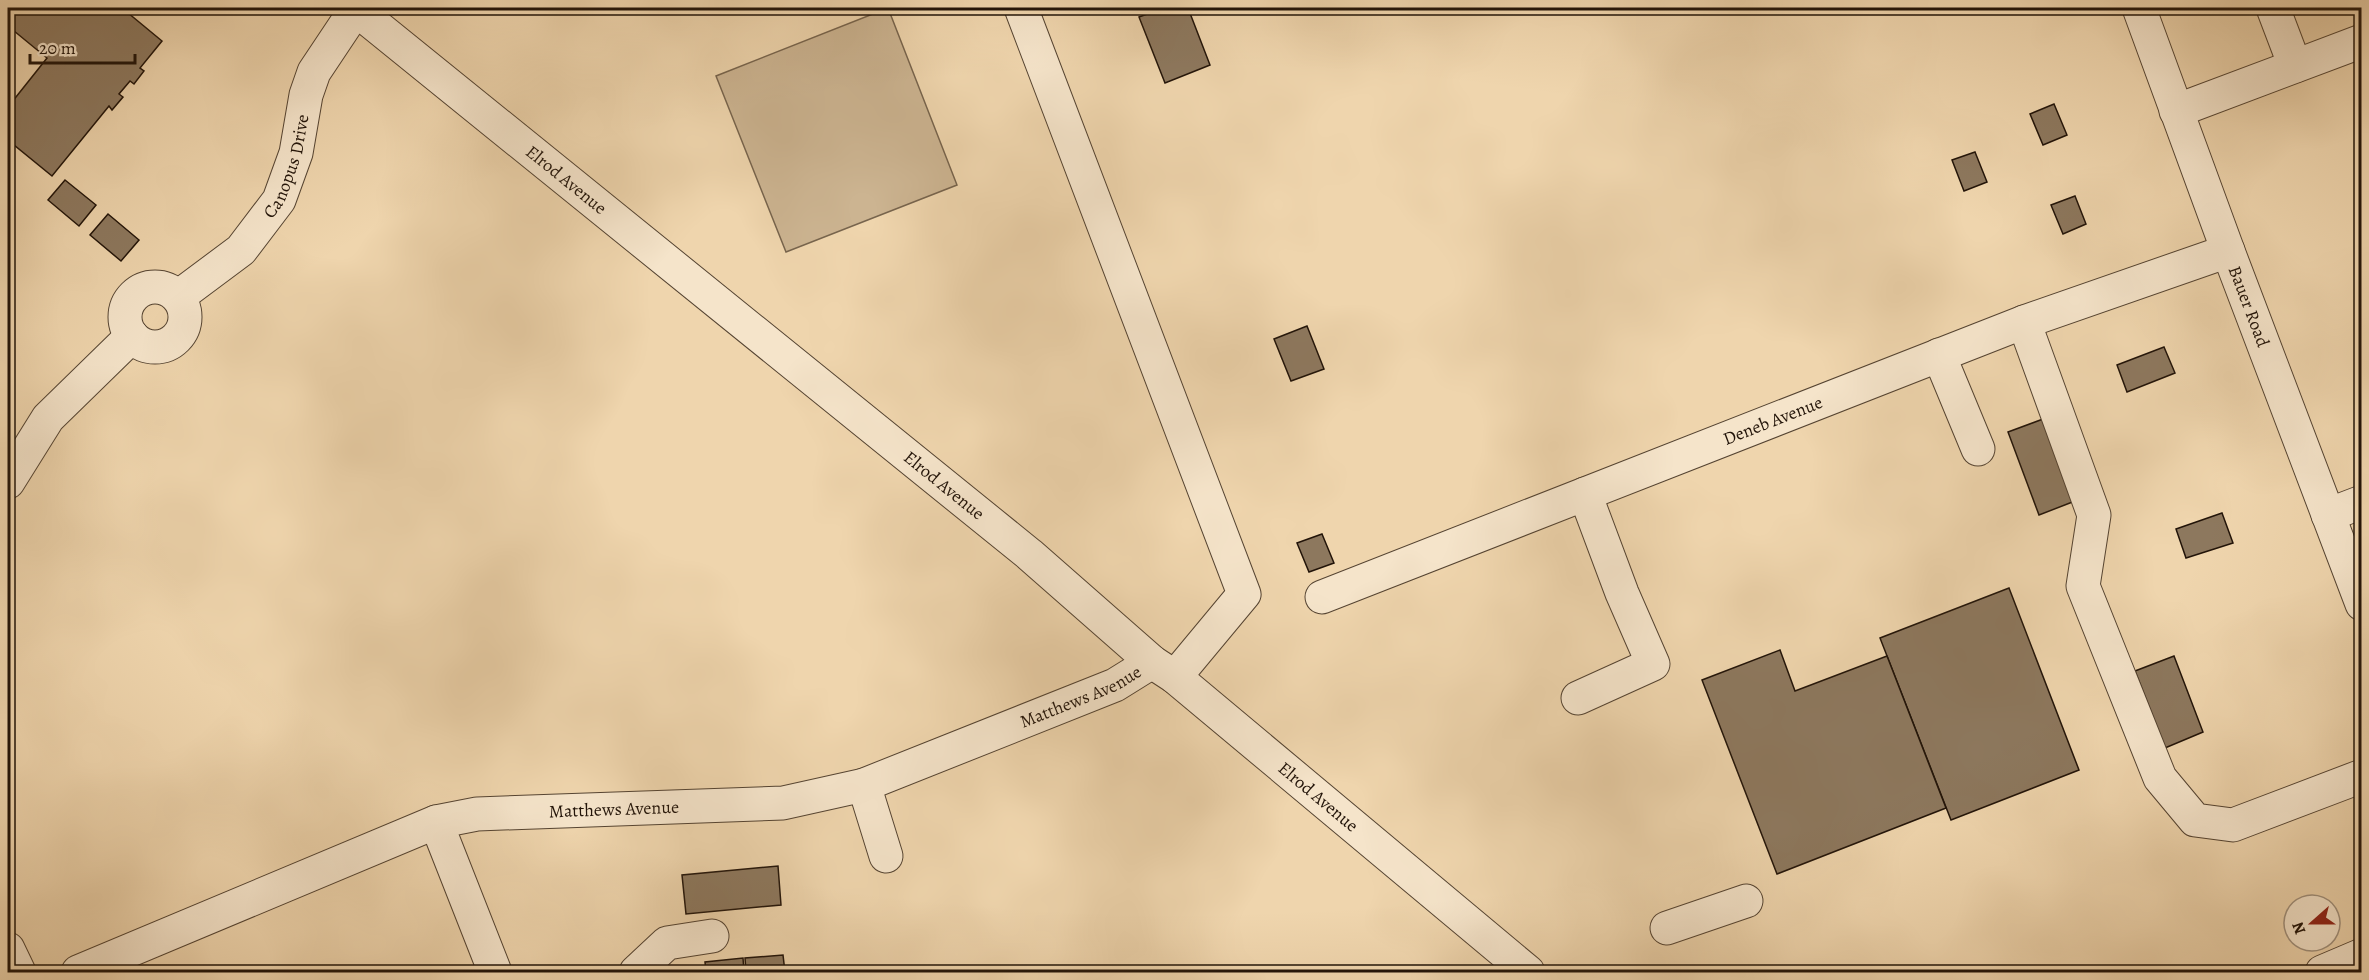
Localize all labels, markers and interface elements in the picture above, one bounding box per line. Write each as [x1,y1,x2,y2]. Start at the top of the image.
scale bar [30,27,135,65]
text: 20 m [39,36,76,60]
street label: Canopus Drive [257,112,314,223]
street label: Elrod Avenue [521,140,612,220]
street label: Bauer Road [2223,262,2275,351]
street label: Deneb Avenue [1719,390,1826,451]
street label: Elrod Avenue [899,445,990,525]
street label: Matthews Avenue [1016,660,1146,734]
street label: Elrod Avenue [1273,756,1363,837]
street label: Matthews Avenue [548,795,680,823]
north arrow [2282,893,2342,953]
text: N [2286,918,2311,937]

